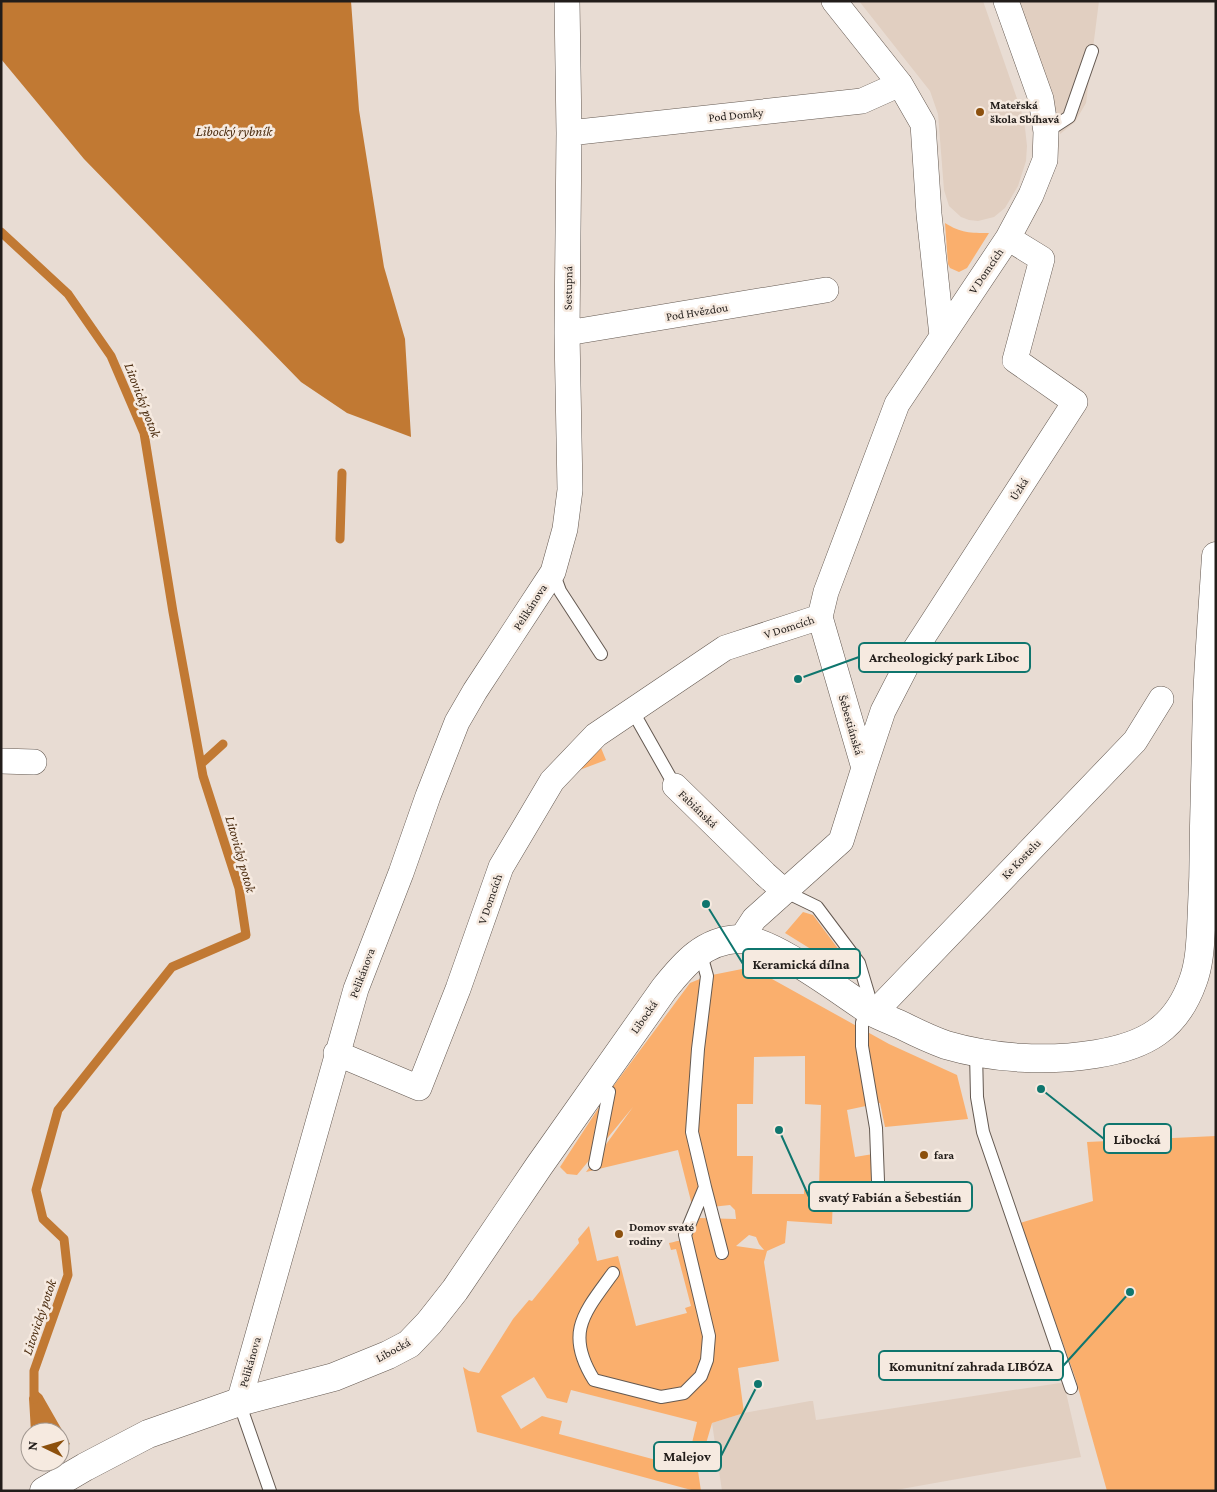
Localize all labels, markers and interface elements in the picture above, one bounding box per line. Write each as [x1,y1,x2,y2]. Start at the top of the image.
place label: Mateřská škola Sbíhavá [990,98,1060,126]
street label: Pod Domky [708,105,765,125]
marker: Mateřská škola Sbíhavá [974,106,986,118]
water label: Libocký rybník [196,123,273,139]
street label: V Domcích [966,245,1007,297]
street label: Sestupná [561,265,575,310]
street label: Pod Hvězdou [665,300,730,324]
water label: Litovický potok [121,360,165,440]
street label: Úzká [1007,475,1032,503]
street label: Pelikánova [510,581,550,633]
street label: V Domcích [762,612,817,642]
callout: Archeologický park Liboc [859,643,1030,672]
text: Archeologický park Liboc [868,649,1020,665]
street label: Šebestiánská [836,693,866,757]
street label: Fabiánská [676,787,721,831]
water label: Litovický potok [222,814,260,895]
street label: Ke Kostelu [998,836,1044,882]
street label: V Domcích [475,872,505,926]
street label: Pelikánova [346,946,378,1000]
callout: Keramická dílna [743,949,860,978]
text: Keramická dílna [752,956,850,972]
street label: Libocká [628,997,661,1036]
callout: Libocká [1104,1124,1171,1153]
text: Libocká [1113,1131,1161,1147]
place label: fara [934,1148,954,1162]
marker: fara [918,1149,930,1161]
callout: svatý Fabián a Šebestián [809,1182,972,1211]
text: svatý Fabián a Šebestián [818,1189,962,1205]
place label: Domov svaté rodiny [629,1220,695,1248]
marker: Domov svaté rodiny [613,1228,625,1240]
water label: Litovický potok [19,1276,60,1357]
street label: Pelikánova [236,1335,264,1389]
street label: Libocká [373,1335,413,1365]
callout: Komunitní zahrada LIBÓZA [879,1351,1063,1380]
text: Komunitní zahrada LIBÓZA [889,1358,1054,1374]
north arrow [20,1422,70,1472]
text: N [24,1440,40,1451]
callout: Malejov [654,1442,721,1471]
text: Malejov [663,1448,711,1465]

